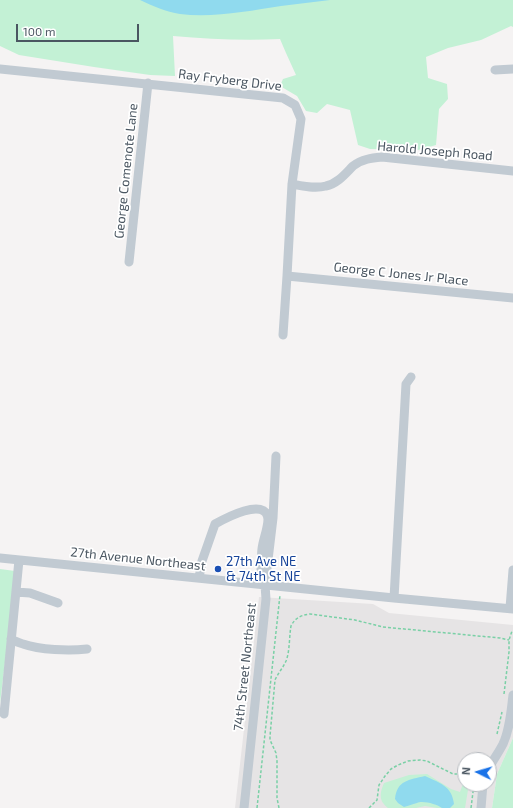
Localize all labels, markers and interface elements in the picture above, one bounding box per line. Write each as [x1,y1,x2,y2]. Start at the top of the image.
scale bar [18,16,141,42]
text: 100 m [23,24,55,38]
street label: Ray Fryberg Drive [177,66,283,94]
street label: George Comenote Lane [111,103,141,239]
street label: Harold Joseph Road [377,138,493,164]
street label: George C Jones Jr Place [333,259,469,289]
street label: 27th Avenue Northeast [70,544,206,574]
place label: 27th Ave NE & 74th St NE [226,554,301,585]
marker: 27th Ave NE & 74th St NE [213,564,223,574]
street label: 74th Street Northeast [230,602,260,732]
north arrow [457,752,497,792]
text: N [459,766,472,776]

